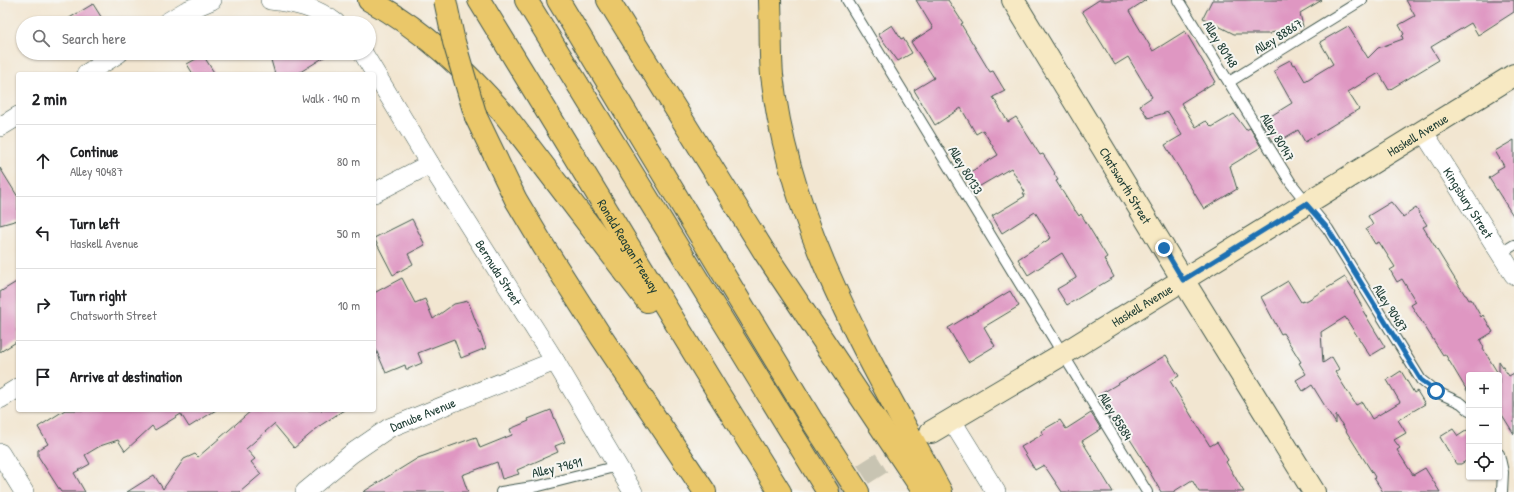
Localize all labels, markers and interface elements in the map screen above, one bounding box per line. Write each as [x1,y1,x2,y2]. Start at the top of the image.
street label: Alley 88867 [1250,14,1306,58]
search box [16,16,376,60]
street label: Alley 80148 [1200,17,1243,71]
icon: search [30,27,52,49]
text: Search here [62,28,126,49]
text: 2 min [32,87,67,110]
text: Walk · 140 m [302,89,360,107]
street label: Haskell Avenue [1384,109,1451,160]
street label: Alley 80147 [1257,110,1299,164]
text: Continue [70,141,118,162]
street label: Alley 80133 [945,142,988,198]
street label: Chatsworth Street [1095,144,1156,228]
icon: ahead [32,150,54,172]
text: 80 m [337,152,360,170]
text: Alley 90487 [70,162,123,180]
street label: Kingsbury Street [1439,164,1498,242]
street label: Ronald Reagan Freeway [593,196,664,297]
text: Turn left [70,213,120,234]
icon: left [32,222,54,244]
text: 50 m [337,224,360,242]
text: Haskell Avenue [70,234,138,252]
street label: Bermuda Street [471,236,527,309]
route end [1155,239,1173,257]
street label: Haskell Avenue [1108,280,1176,331]
street label: Alley 90487 [1369,281,1413,335]
text: Turn right [70,285,126,306]
icon: right [32,294,54,316]
text: 10 m [338,296,360,314]
text: Chatsworth Street [70,306,157,324]
icon: arrive [32,366,54,388]
text: Arrive at destination [70,366,182,387]
map controls [1466,372,1502,480]
button: + [1466,372,1502,408]
route start [1427,382,1445,400]
street label: Alley 85884 [1095,389,1137,443]
street label: Danube Avenue [387,393,458,436]
button: − [1466,408,1502,444]
button: locate [1466,444,1502,480]
street label: Alley 79691 [530,452,584,482]

